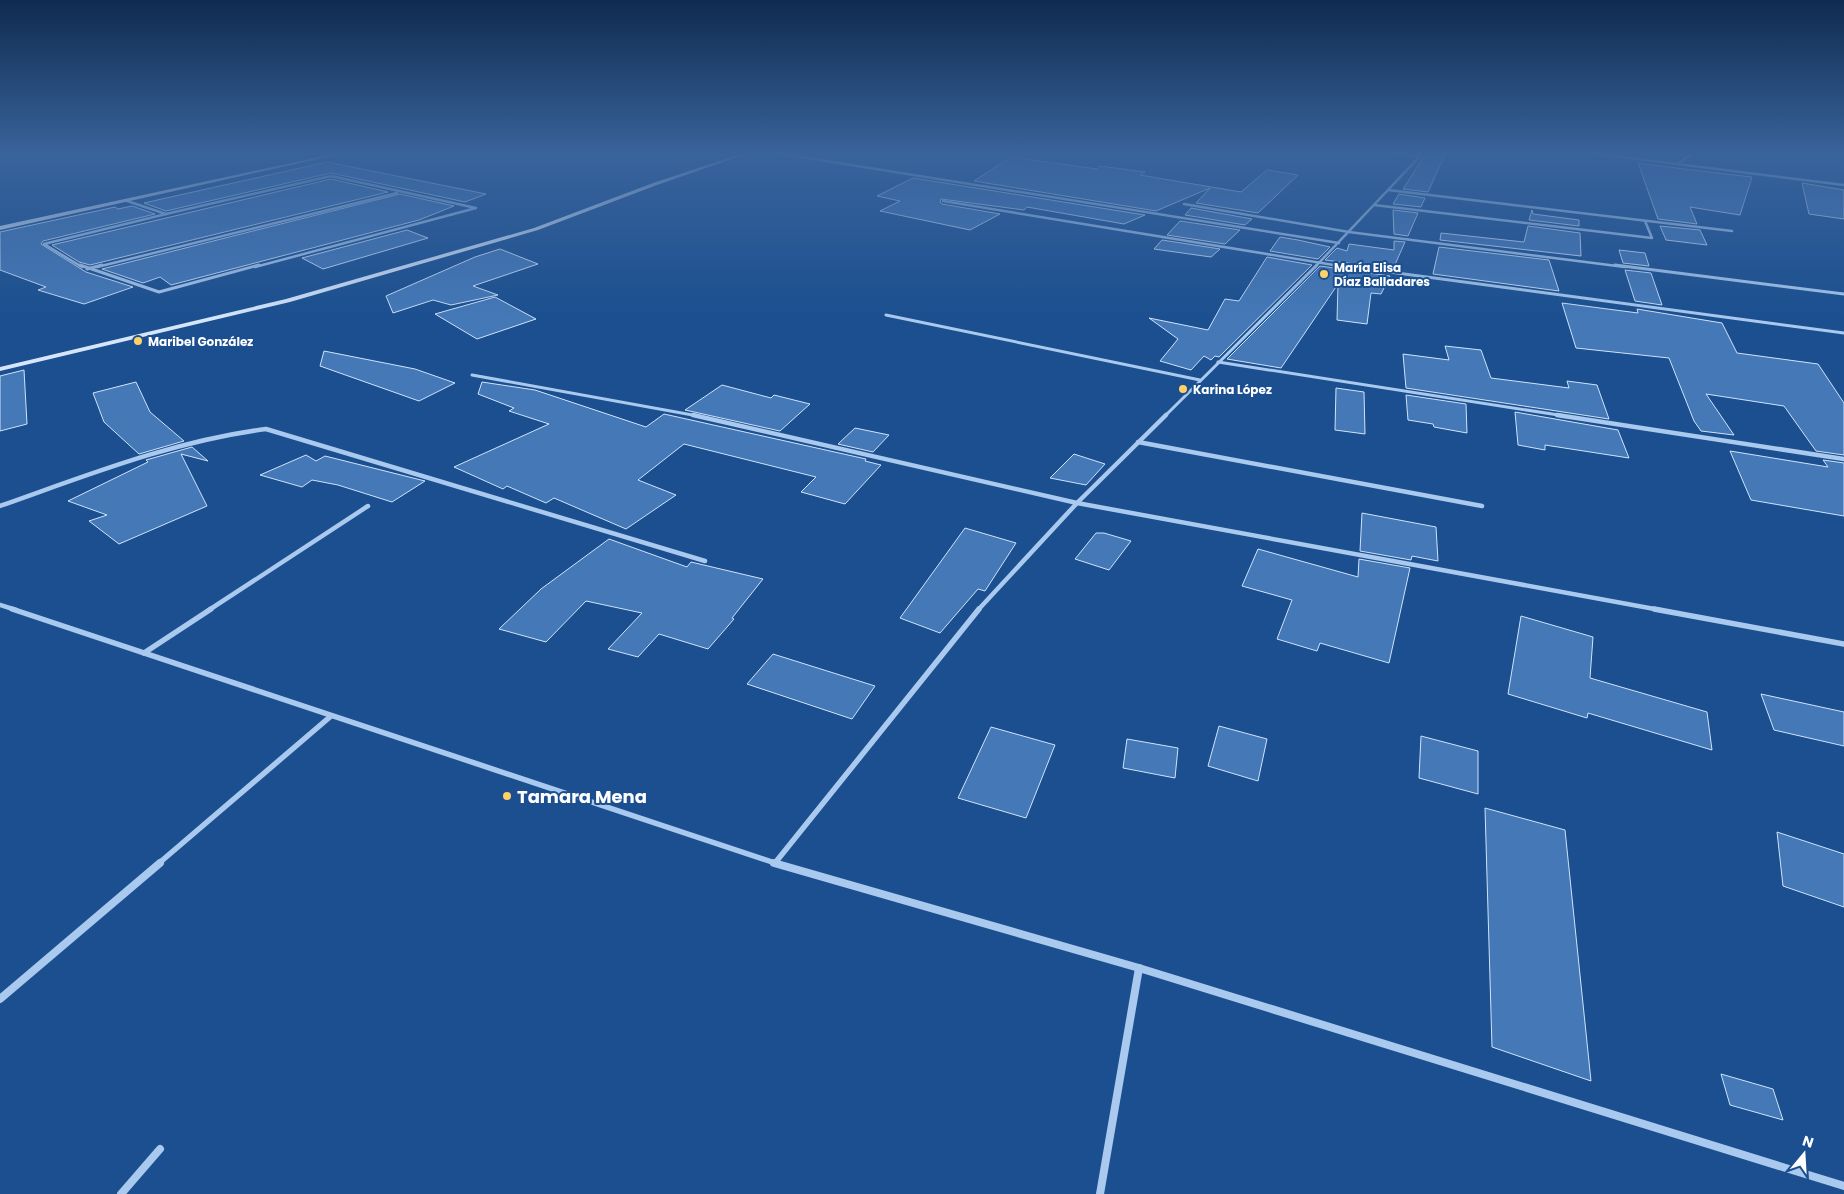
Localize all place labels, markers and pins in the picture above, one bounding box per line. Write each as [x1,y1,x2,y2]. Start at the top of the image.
place label: María Elisa Díaz Balladares [1334,259,1430,290]
marker: María Elisa Díaz Balladares [1318,268,1330,280]
place label: Maribel González [148,333,253,350]
marker: Maribel González [132,335,144,347]
place label: Karina López [1193,381,1272,398]
marker: Karina López [1177,383,1189,395]
place label: Tamara Mena [517,784,647,809]
marker: Tamara Mena [501,790,513,802]

